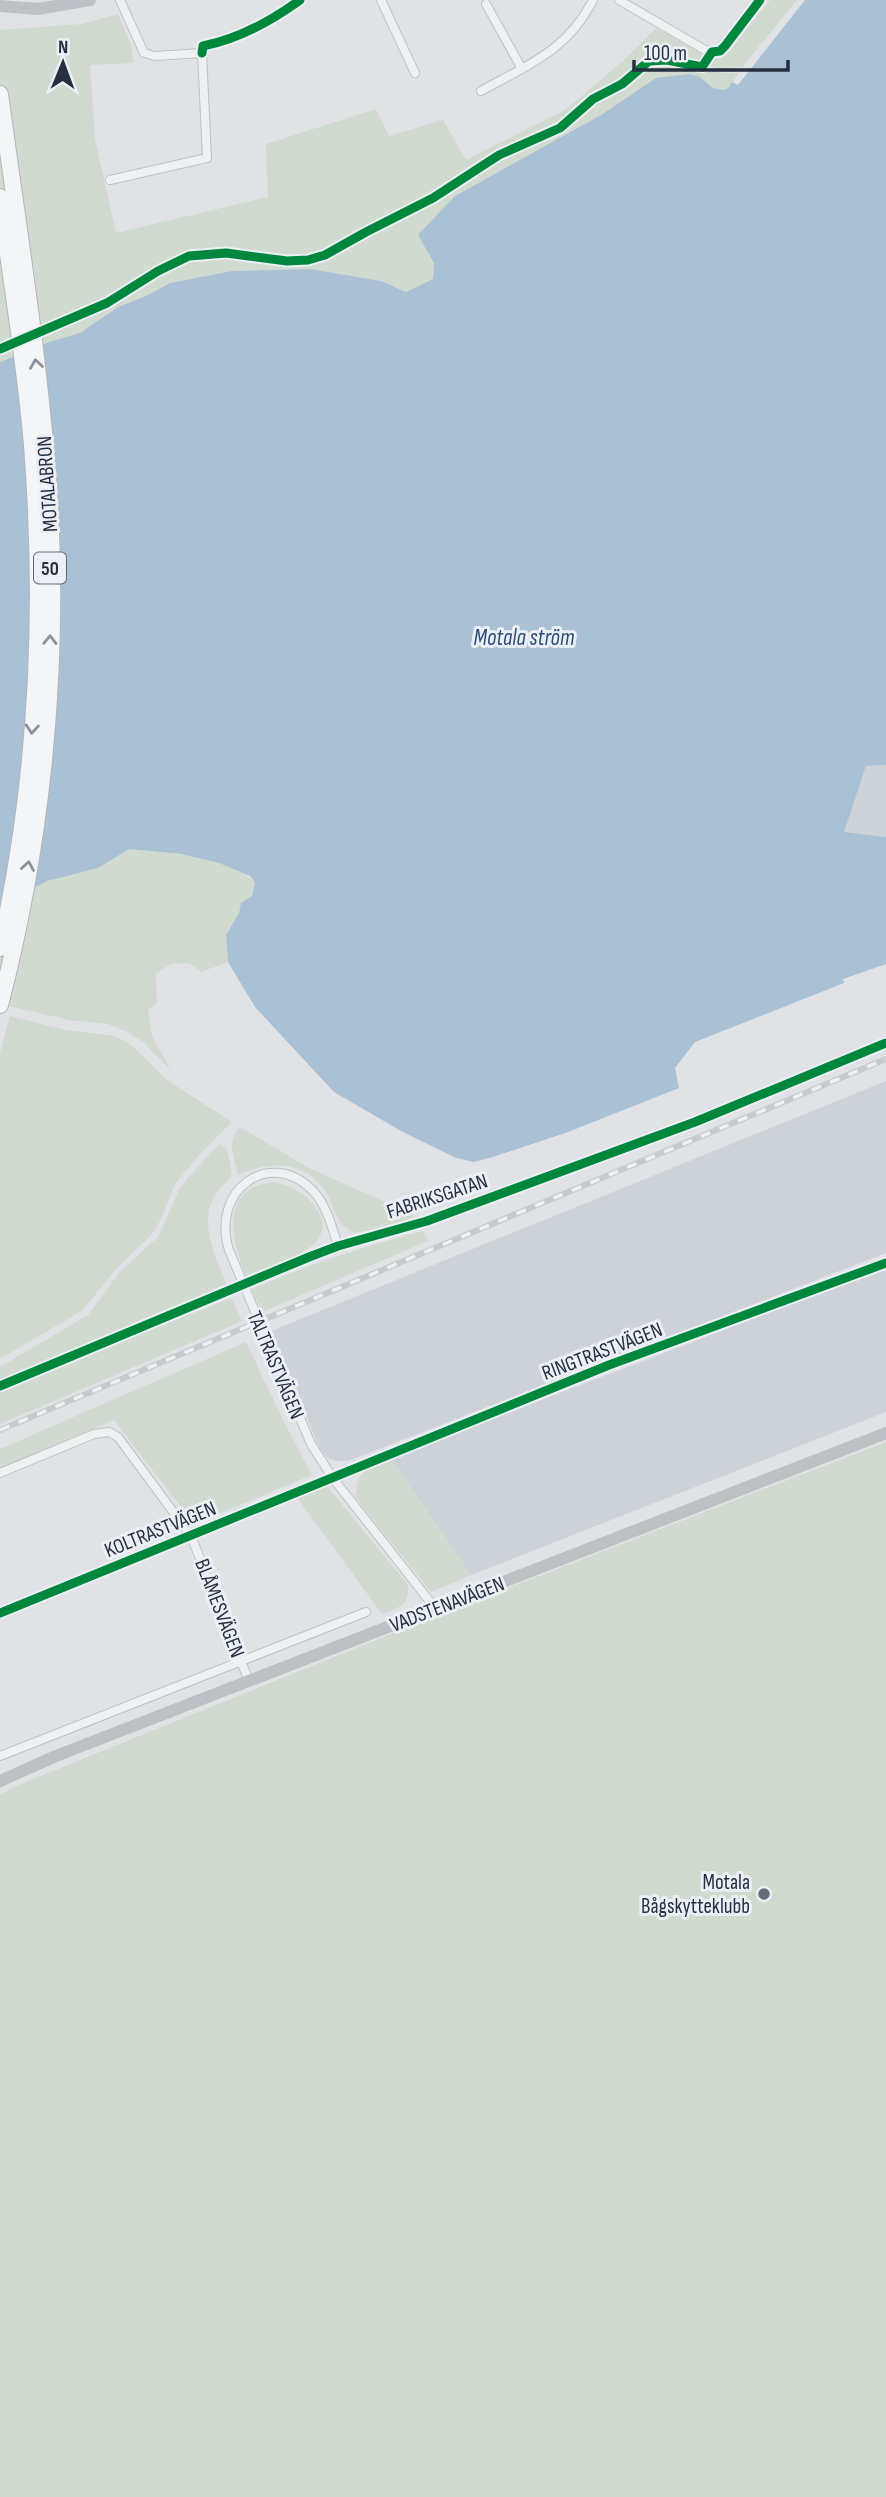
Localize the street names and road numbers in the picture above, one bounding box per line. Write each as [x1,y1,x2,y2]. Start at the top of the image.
street label: MOTALABRON [32,435,63,533]
road number: 50 [34,552,66,583]
street label: FABRIKSGATAN [384,1168,491,1225]
street label: TALTRASTVÄGEN [242,1307,310,1423]
street label: RINGTRASTVÄGEN [538,1317,666,1386]
street label: KOLTRASTVÄGEN [101,1496,220,1563]
street label: BLÅMESVÄGEN [189,1555,250,1661]
street label: VADSTENAVÄGEN [386,1571,508,1638]

